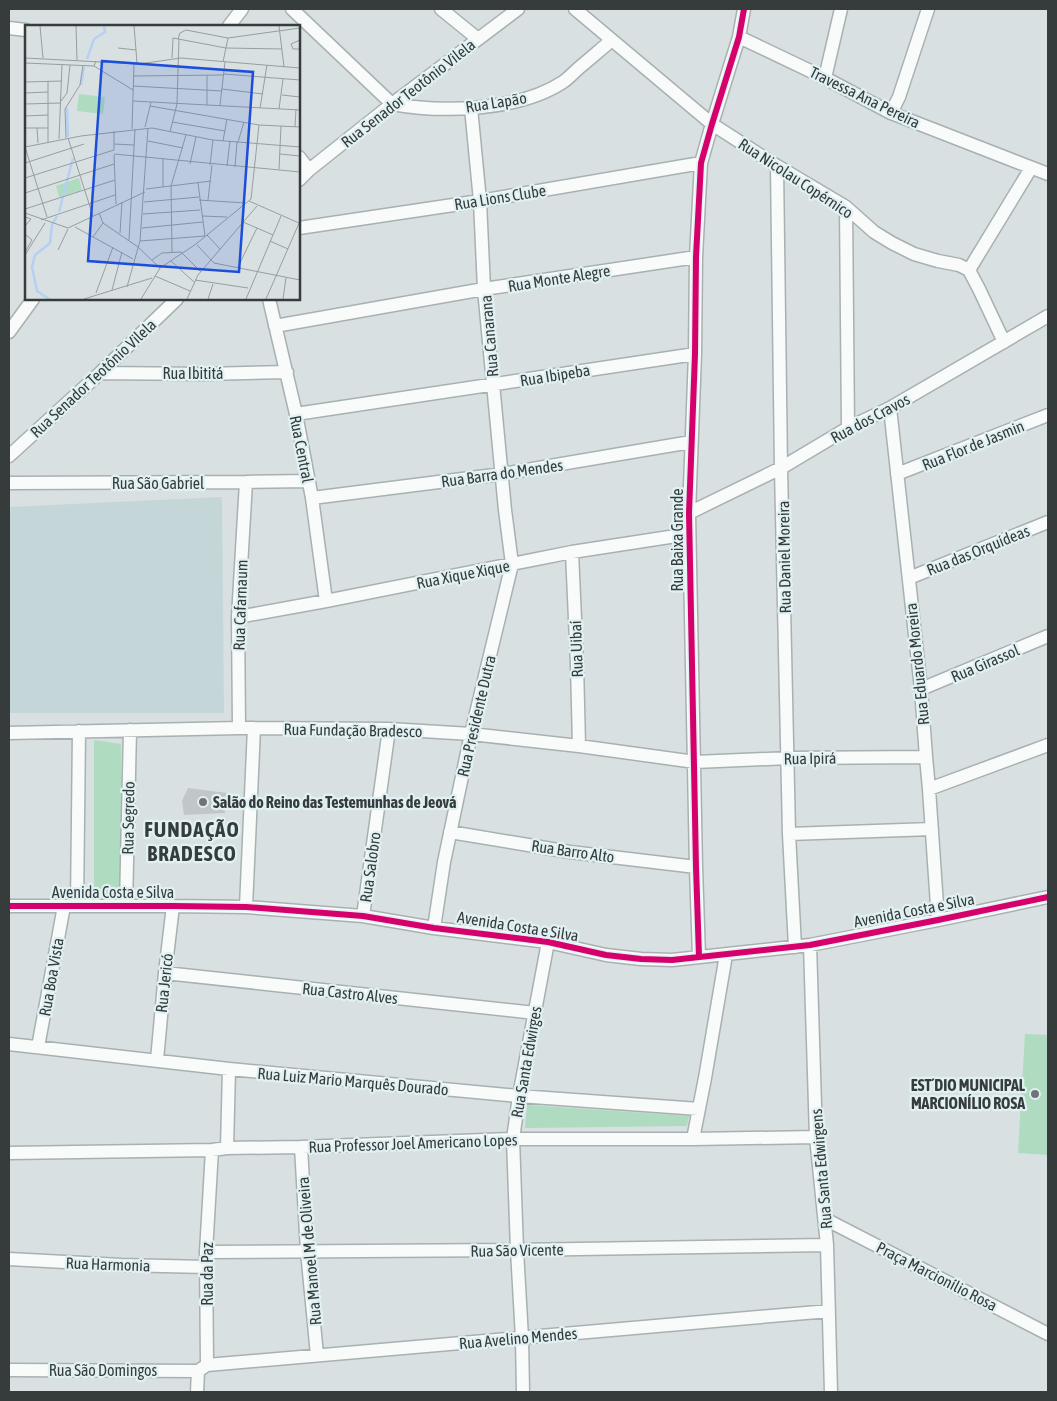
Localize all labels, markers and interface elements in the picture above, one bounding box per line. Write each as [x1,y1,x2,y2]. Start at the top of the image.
inset map [25,25,300,300]
street label: Rua Senador Teotônio Vilela [337,35,479,151]
street label: Travessa Ana Pereira [807,63,923,131]
street label: Rua Lapão [464,88,528,117]
street label: Rua Nicolau Copérnico [735,134,857,223]
street label: Rua Lions Clube [453,181,547,213]
street label: Rua Monte Alegre [507,261,612,296]
street label: Rua Canarana [476,294,502,378]
street label: Rua Senador Teotônio Vilela [27,315,159,441]
street label: Rua Ibipeba [519,361,591,390]
street label: Rua Ibititá [162,364,224,382]
street label: Rua dos Cravos [827,389,913,446]
street label: Rua Central [287,414,317,485]
street label: Rua Flor de Jasmin [919,416,1027,474]
street label: Rua Barra do Mendes [440,456,564,490]
street label: Rua São Gabriel [112,474,205,492]
street label: Rua Baixa Grande [668,488,686,592]
street label: Rua Daniel Moreira [774,501,794,613]
street label: Rua das Orquídeas [924,521,1033,580]
street label: Rua Xique Xique [415,556,511,593]
street label: Rua Cafarnaum [229,559,251,651]
street label: Rua Eduardo Moreira [902,602,932,726]
street label: Rua Uibaí [566,620,586,678]
street label: Rua Girassol [948,640,1023,685]
street label: Rua Presidente Dutra [453,653,499,779]
street label: Rua Fundação Bradesco [284,720,422,741]
street label: Rua Ipirá [784,749,836,768]
street label: Rua Segredo [118,781,139,855]
place label: Salão do Reino das Testemunhas de Jeová [213,793,456,811]
marker: Salão do Reino das Testemunhas de Jeová [197,796,209,808]
district label: FUNDAÇÃO BRADESCO [144,817,240,865]
street label: Rua Salobro [356,831,384,903]
street label: Rua Barro Alto [530,836,616,866]
street label: Avenida Costa e Silva [52,883,174,901]
street label: Avenida Costa e Silva [852,889,976,931]
street label: Avenida Costa e Silva [456,908,580,944]
street label: Rua Boa Vista [35,936,67,1018]
street label: Rua Jericó [152,952,176,1014]
street label: Rua Castro Alves [301,979,399,1007]
street label: Rua Santa Edwirges [507,1005,546,1119]
street label: Rua Luiz Mario Marquês Dourado [257,1064,449,1099]
place label: EST´DIO MUNICIPAL MARCIONÍLIO ROSA [911,1076,1026,1112]
marker: EST´DIO MUNICIPAL MARCIONÍLIO ROSA [1029,1088,1041,1100]
street label: Rua Santa Edwirgens [807,1108,836,1230]
street label: Rua Professor Joel Americano Lopes [308,1130,518,1157]
street label: Rua Manoel M de Oliveira [294,1176,324,1326]
street label: Praça Marcionílio Rosa [873,1238,1000,1315]
street label: Rua São Vicente [470,1240,564,1260]
street label: Rua da Paz [198,1242,216,1306]
street label: Rua Harmonia [65,1254,151,1274]
street label: Rua Avelino Mendes [458,1324,578,1352]
street label: Rua São Domingos [49,1361,158,1380]

